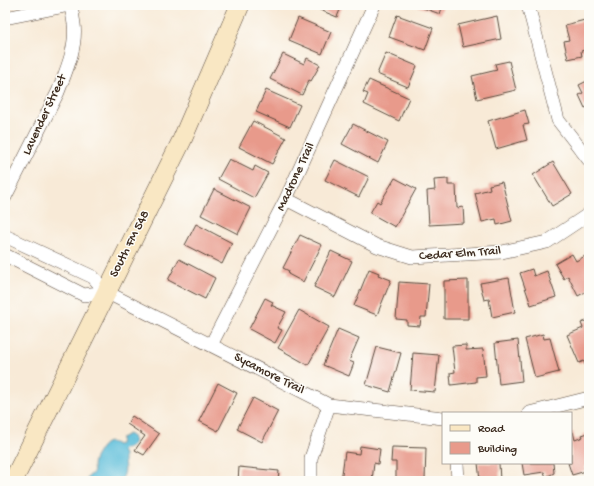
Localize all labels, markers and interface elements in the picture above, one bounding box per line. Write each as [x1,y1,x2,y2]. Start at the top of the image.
street label: Lavender Street [20,71,71,158]
street label: Madrone Trail [274,140,318,214]
street label: South FM 548 [107,208,153,280]
street label: Cedar Elm Trail [419,244,502,264]
street label: Sycamore Trail [231,350,307,398]
legend [442,412,572,464]
text: Road [478,423,505,437]
text: Building [477,443,517,457]

